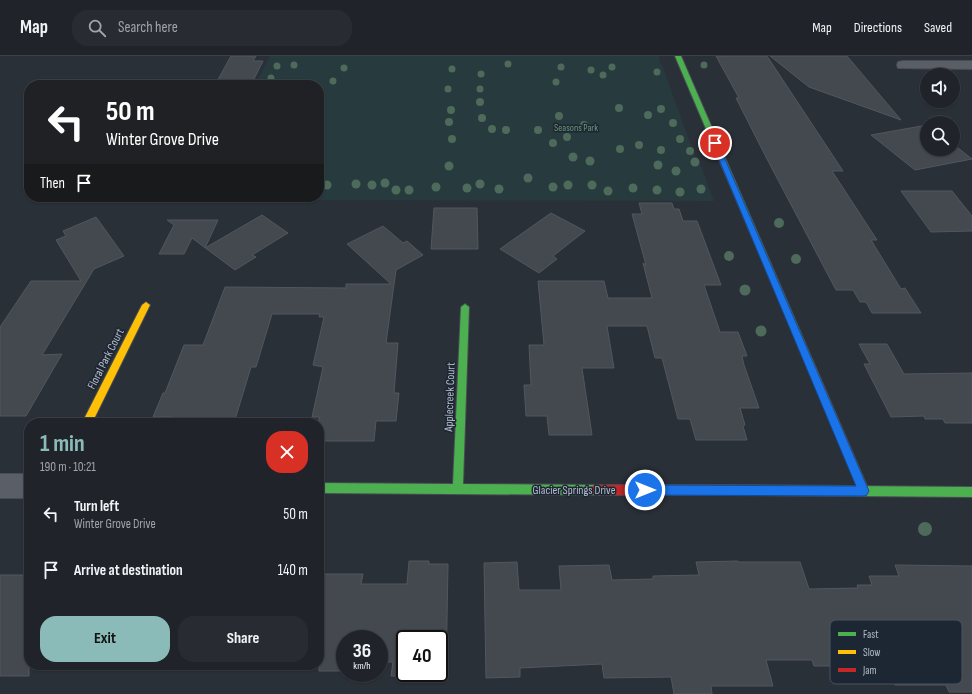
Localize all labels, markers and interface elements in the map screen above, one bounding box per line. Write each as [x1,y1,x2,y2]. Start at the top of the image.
search box [72,10,352,46]
text: Map [20,16,48,39]
icon: search [86,17,108,39]
text: Search here [118,18,178,37]
text: Map [812,19,832,36]
text: Directions [854,19,902,36]
text: Saved [924,19,952,36]
map controls [920,68,960,156]
button: sound [920,68,960,108]
text: 50 m [106,95,155,128]
icon: left [40,96,92,148]
button: search [920,116,960,156]
park label: Seasons Park [554,122,598,134]
pin [698,126,732,160]
text: Winter Grove Drive [106,129,219,150]
icon: arrive [704,132,726,154]
icon: arrive [73,172,95,194]
text: Then [40,174,65,193]
street label: Floral Park Court [84,326,128,392]
street label: Applecreek Court [441,362,459,433]
text: 1 min [40,429,85,458]
button: close [266,431,308,473]
text: 190 m · 10:21 [40,459,96,475]
position arrow [624,469,666,511]
street label: Glacier Springs Drive [533,483,616,498]
text: Turn left [74,497,119,516]
icon: left [40,503,62,525]
text: 50 m [283,505,308,524]
text: Winter Grove Drive [74,516,156,532]
icon: arrive [40,559,62,581]
text: Arrive at destination [74,561,183,580]
text: 140 m [278,561,308,580]
button: Exit [40,616,170,662]
button: Share [178,616,308,662]
legend [830,620,962,684]
text: Fast [863,628,879,641]
speed limit sign: 40 [396,630,448,682]
text: 36 [353,639,371,663]
text: Slow [863,646,880,659]
text: km/h [353,660,371,672]
text: Jam [862,664,877,677]

